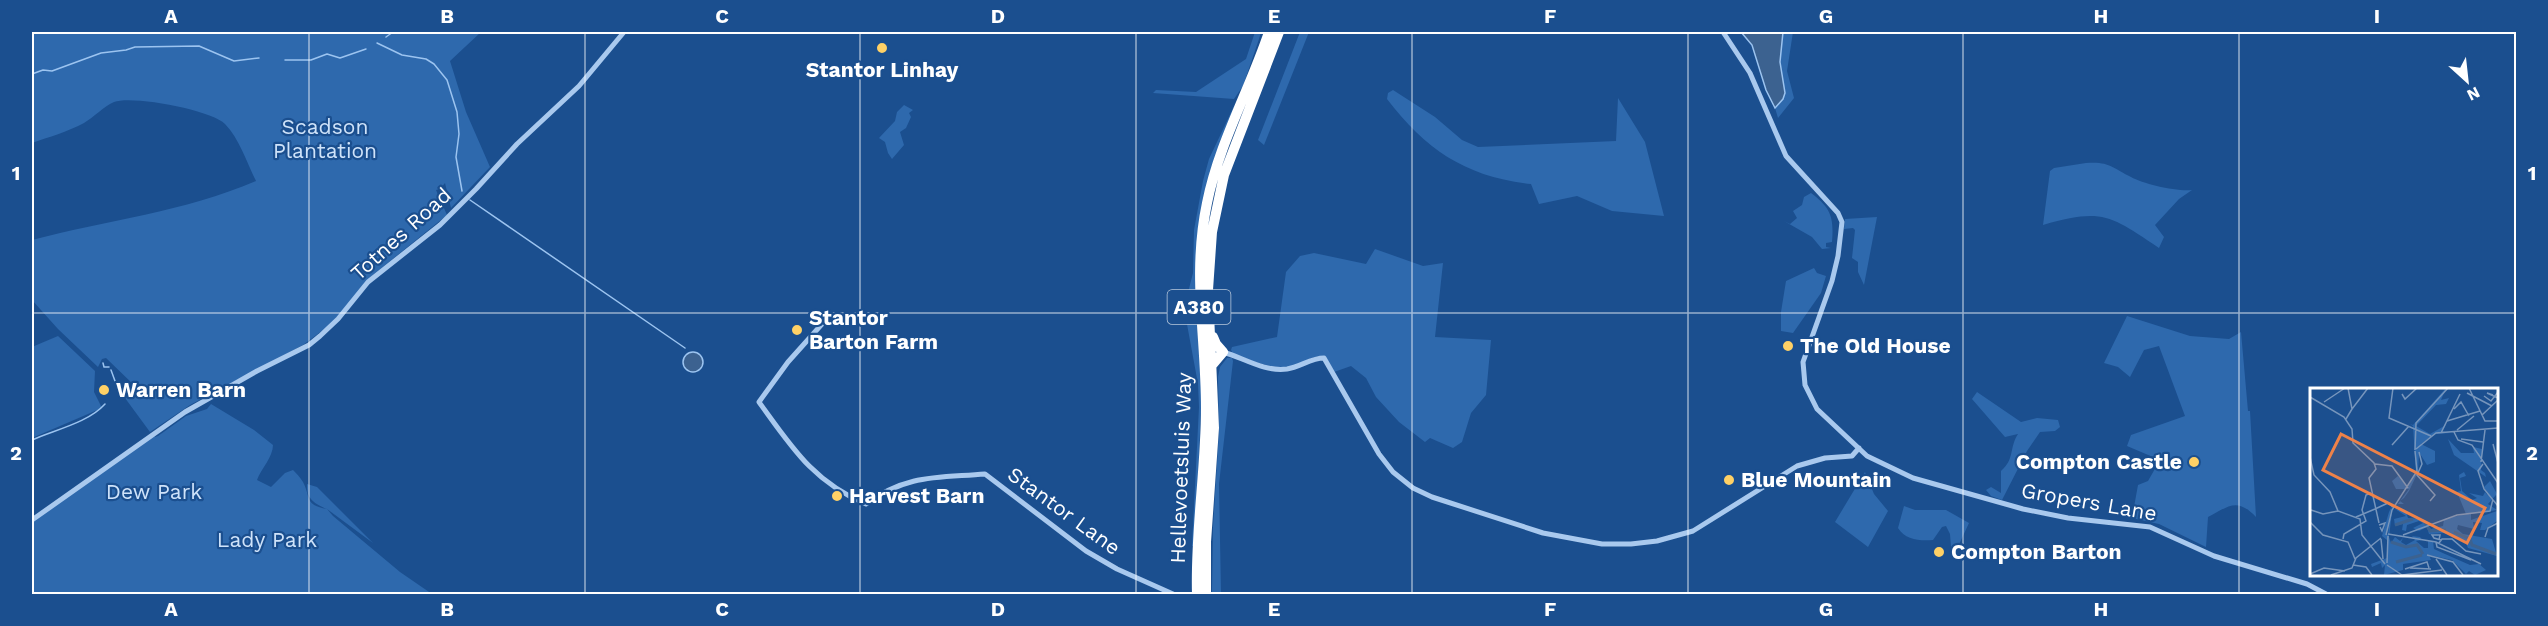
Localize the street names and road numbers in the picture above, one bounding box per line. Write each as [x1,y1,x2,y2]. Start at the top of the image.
street label: Totnes Road [345,182,456,285]
road number: A380 [1168,290,1230,324]
street label: Hellevoetsluis Way [1165,372,1196,564]
street label: Stantor Lane [1003,461,1126,560]
street label: Gropers Lane [2019,477,2159,526]

